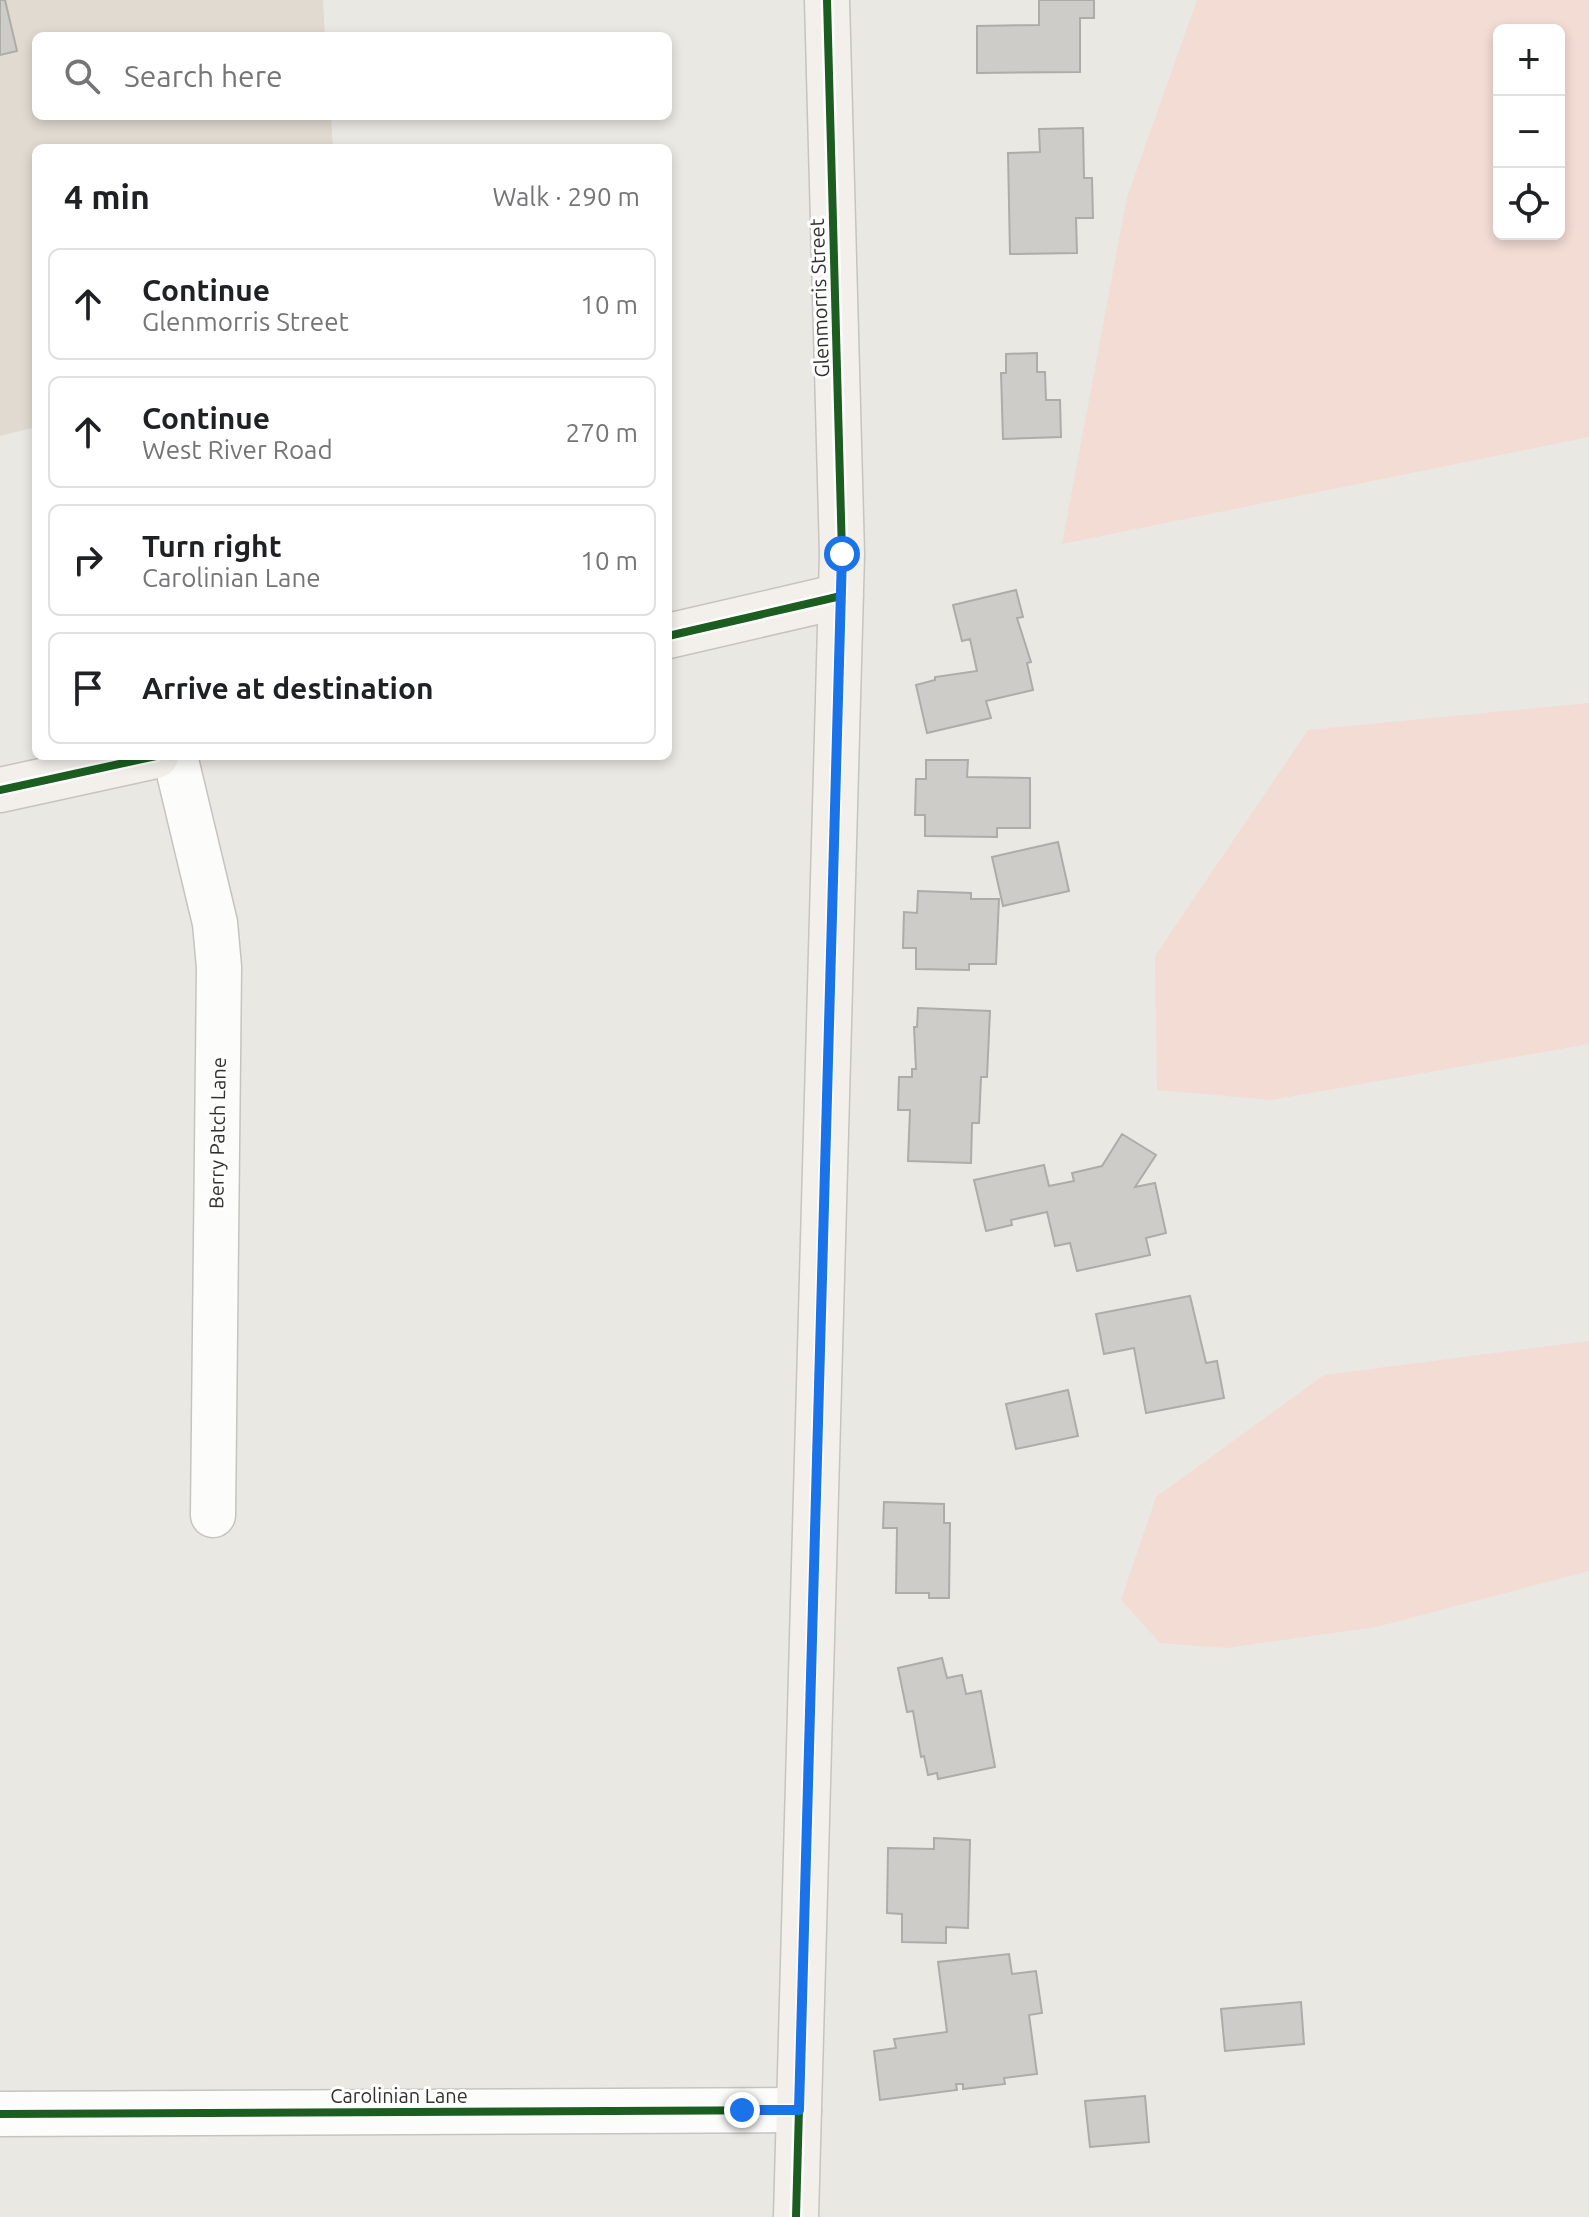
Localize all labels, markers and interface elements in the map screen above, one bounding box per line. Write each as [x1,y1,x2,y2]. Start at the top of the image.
map controls [1493,24,1565,240]
button: + [1493,24,1565,96]
search box [32,32,672,120]
icon: search [60,54,104,98]
text: Search here [124,59,283,93]
button: − [1493,96,1565,168]
button: locate [1493,168,1565,240]
text: 4 min [64,177,150,215]
text: Walk · 290 m [492,182,640,211]
street label: Glenmorris Street [805,218,833,378]
text: Continue [142,273,270,307]
icon: ahead [66,282,110,326]
text: 10 m [580,290,638,319]
text: Glenmorris Street [142,307,349,336]
text: Continue [142,401,270,435]
icon: ahead [66,410,110,454]
text: 270 m [566,418,638,447]
text: West River Road [142,435,333,464]
text: Turn right [142,529,282,563]
route start [824,536,860,572]
icon: right [66,538,110,582]
text: 10 m [580,546,638,575]
text: Carolinian Lane [142,563,321,592]
icon: arrive [66,666,110,710]
text: Arrive at destination [142,671,434,705]
street label: Berry Patch Lane [204,1057,230,1209]
street label: Carolinian Lane [330,2084,468,2107]
route end [724,2092,760,2128]

